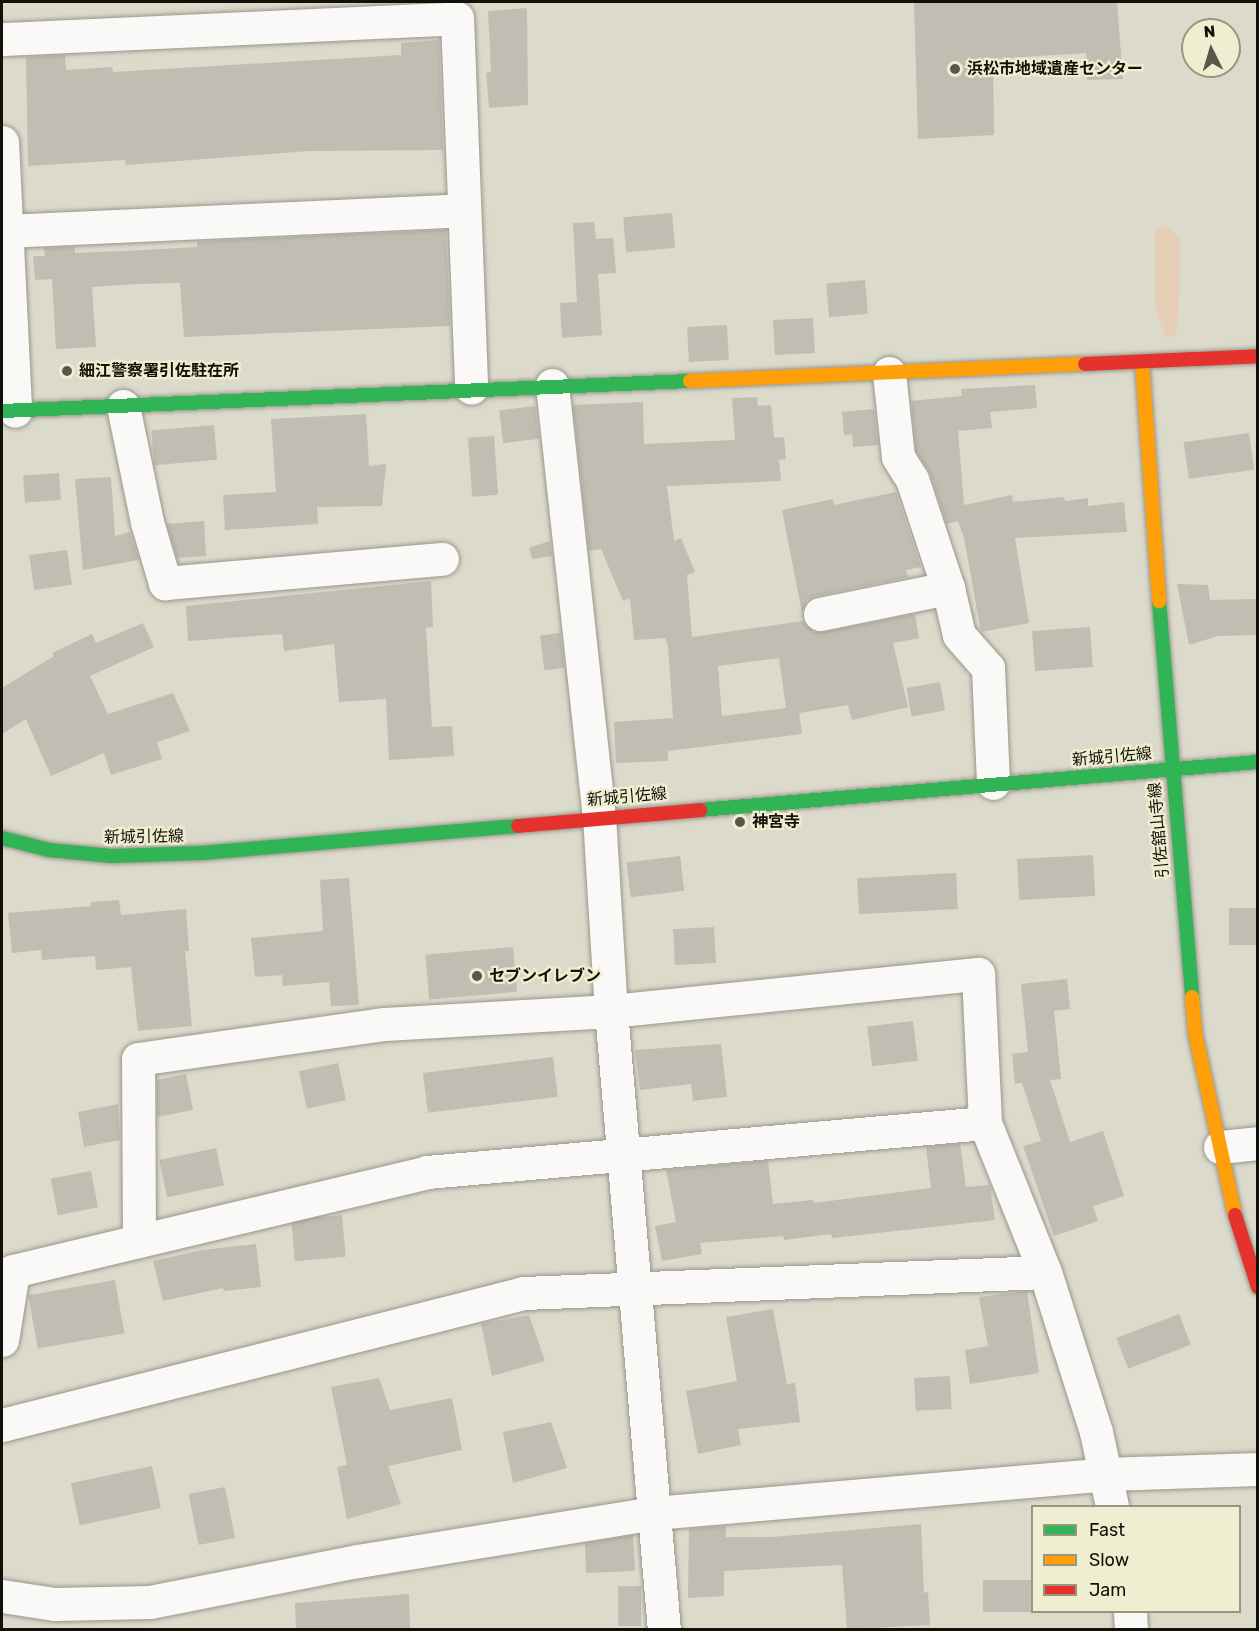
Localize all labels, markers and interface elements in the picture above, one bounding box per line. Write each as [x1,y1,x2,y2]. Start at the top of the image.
north arrow [1181,18,1241,78]
text: N [1203,22,1216,42]
place label: 浜松市地域遺産センター [967,59,1143,79]
marker: 浜松市地域遺産センター [948,62,962,76]
place label: 細江警察署引佐駐在所 [79,361,239,381]
marker: 細江警察署引佐駐在所 [60,364,74,378]
street label: 新城引佐線 [1071,744,1153,770]
street label: 引佐舘山寺線 [1145,781,1173,879]
street label: 新城引佐線 [586,784,668,810]
place label: 神宮寺 [752,812,800,832]
marker: 神宮寺 [733,815,747,829]
street label: 新城引佐線 [104,827,184,847]
place label: セブンイレブン [489,966,601,986]
marker: セブンイレブン [470,969,484,983]
legend [1031,1505,1241,1613]
text: Fast [1089,1519,1125,1541]
text: Slow [1089,1549,1129,1571]
text: Jam [1089,1579,1126,1601]

